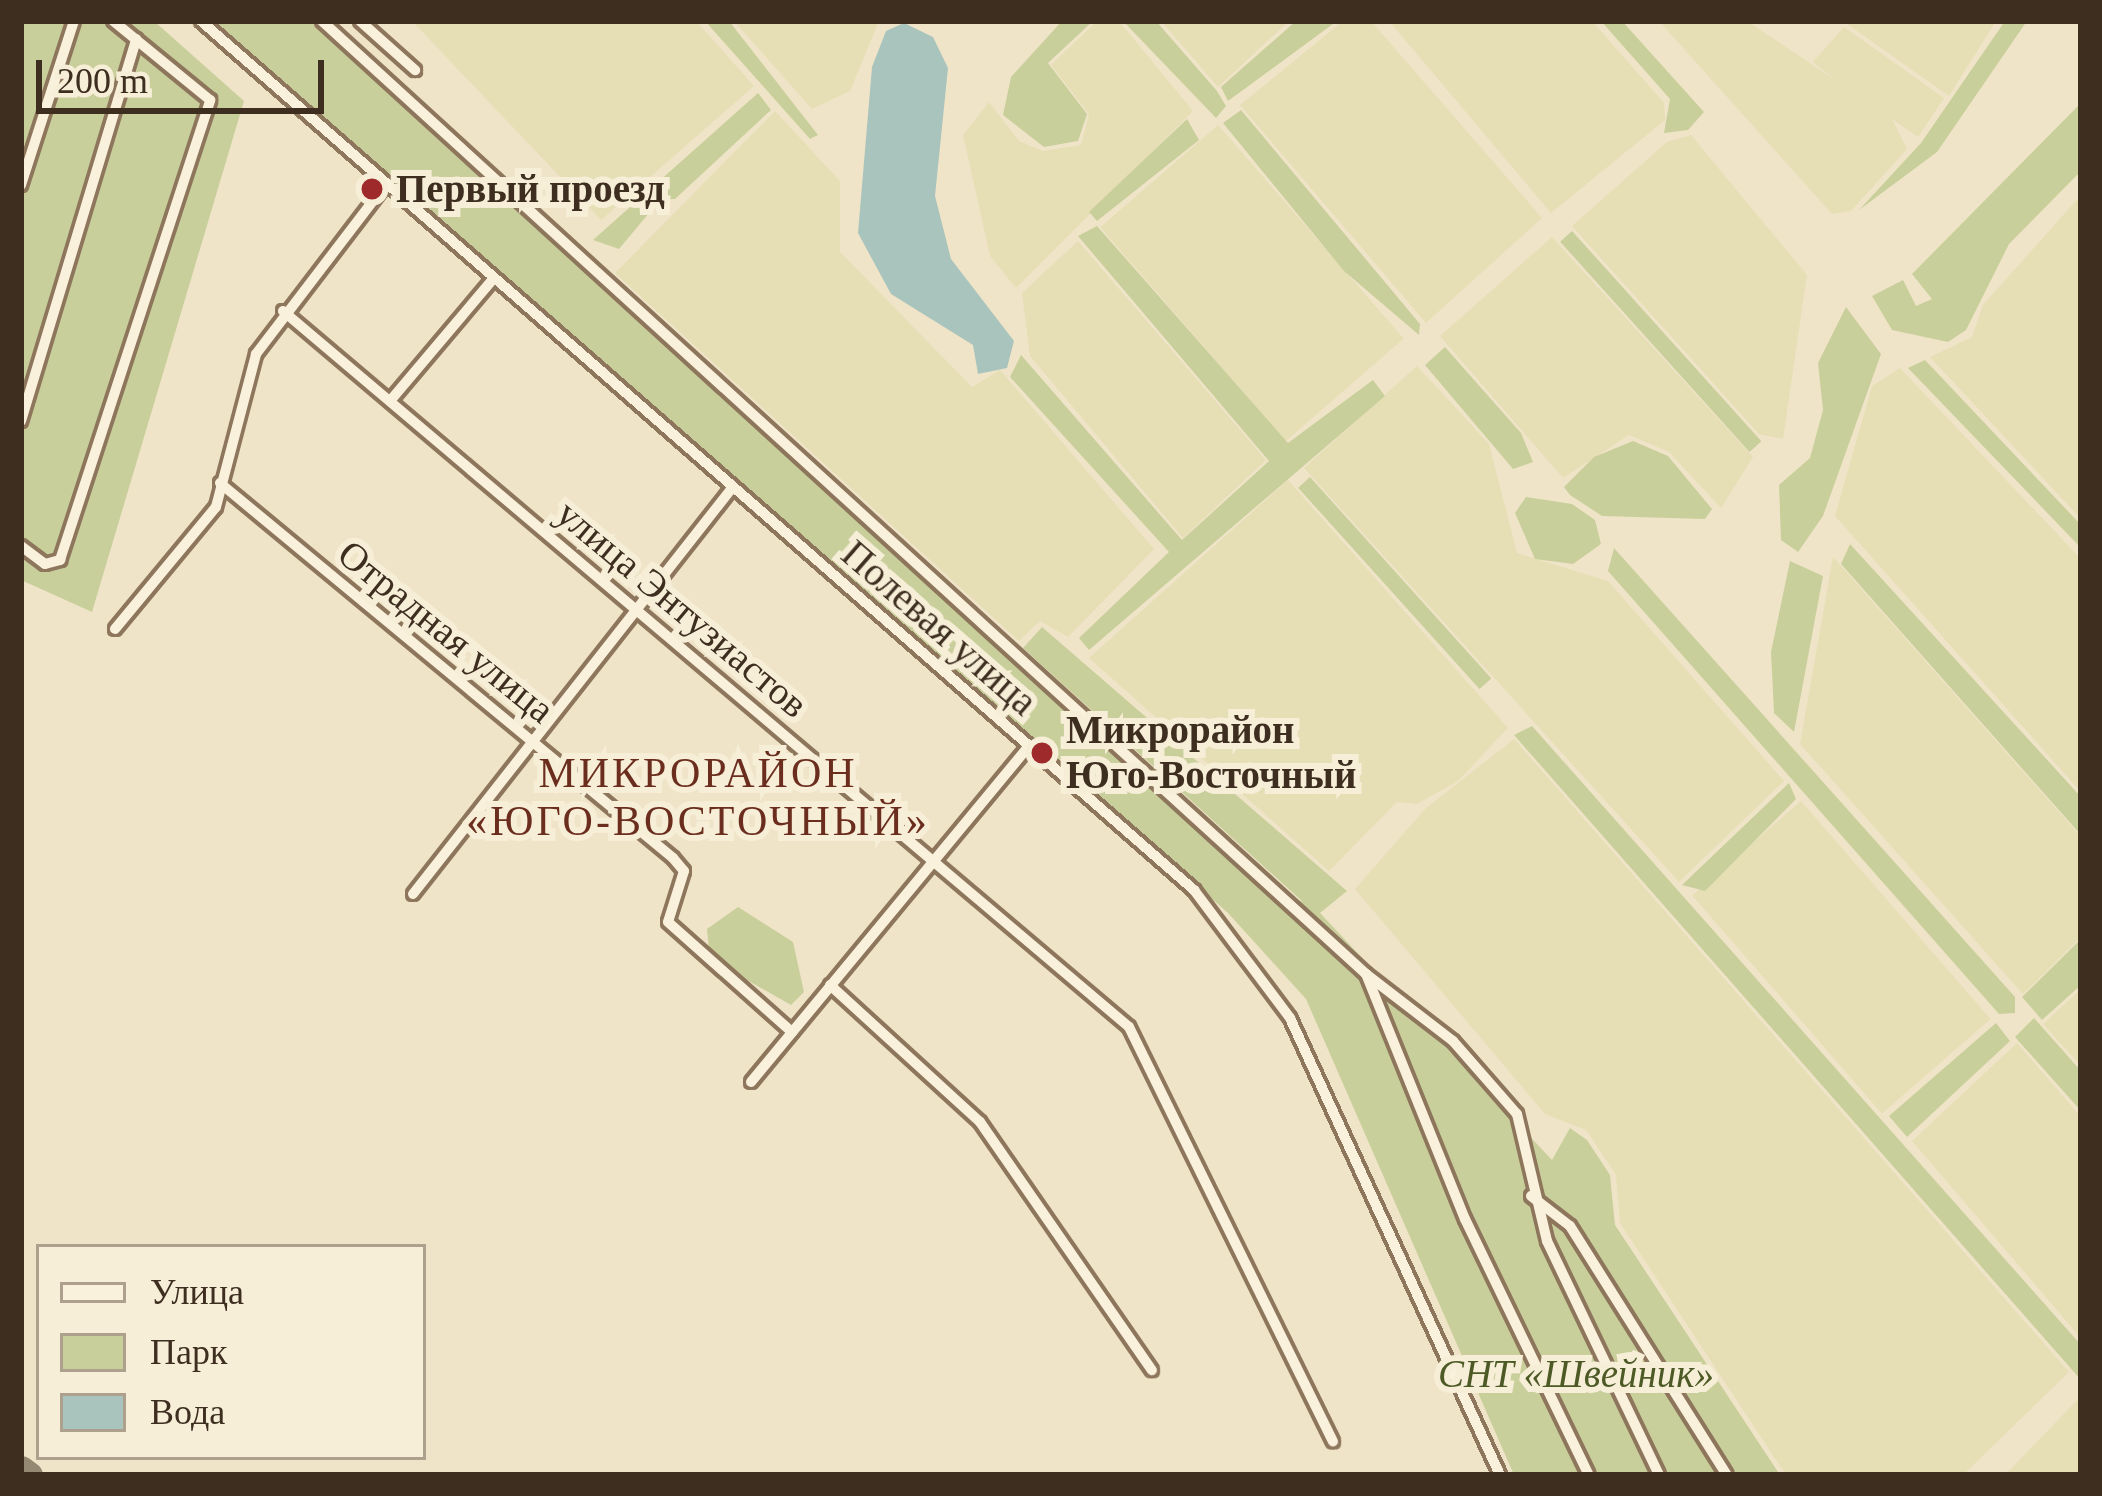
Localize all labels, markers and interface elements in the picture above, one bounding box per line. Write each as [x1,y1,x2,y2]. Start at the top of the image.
scale bar [42,36,330,110]
text: 200 m [57,61,148,101]
place label: Первый проезд [396,166,665,212]
marker: Первый проезд [359,176,385,202]
street label: улица Энтузиастов [547,490,817,728]
street label: Отрадная улица [328,531,564,733]
street label: Полевая улица [832,531,1046,725]
place label: Микрорайон Юго-Восточный [1066,708,1356,799]
marker: Микрорайон Юго-Восточный [1029,740,1055,766]
district label: МИКРОРАЙОН «ЮГО-ВОСТОЧНЫЙ» [466,748,930,846]
legend [36,1244,426,1460]
text: Улица [150,1272,244,1312]
text: Парк [150,1332,227,1372]
park label: СНТ «Швейник» [1438,1351,1714,1397]
text: Вода [150,1392,225,1432]

